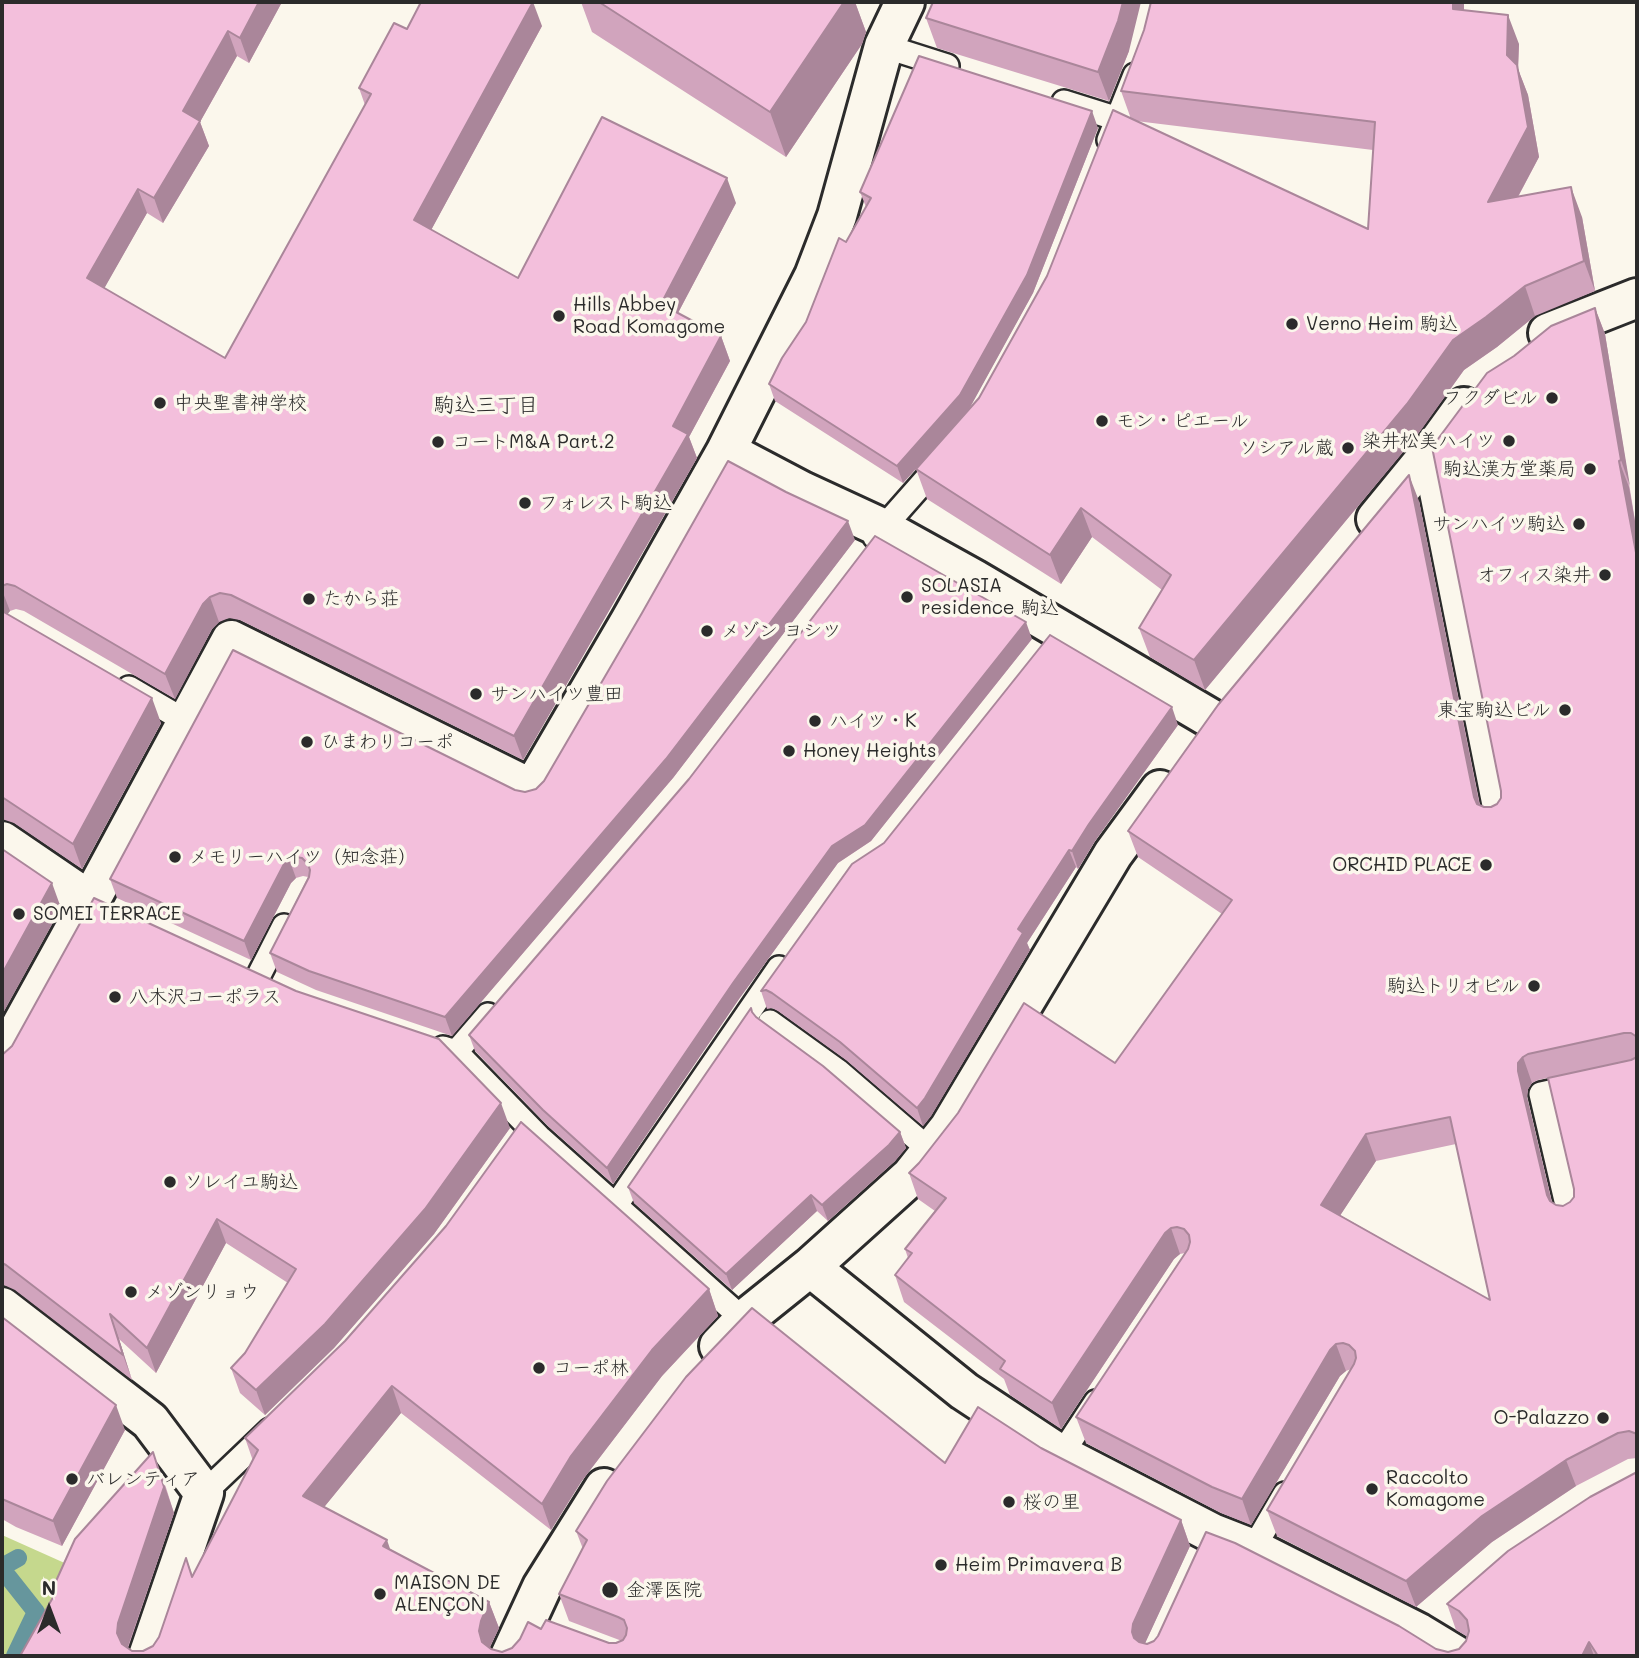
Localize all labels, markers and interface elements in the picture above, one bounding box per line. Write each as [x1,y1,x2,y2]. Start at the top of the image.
place label: Hills Abbey Road Komagome [573,294,725,338]
marker: Hills Abbey Road Komagome [551,308,567,324]
place label: Verno Heim 駒込 [1306,313,1458,335]
marker: Verno Heim 駒込 [1284,316,1300,332]
place label: フクダビル [1443,387,1538,409]
marker: フクダビル [1544,390,1560,406]
place label: 中央聖書神学校 [174,392,307,414]
district label: 駒込三丁目 [434,393,538,419]
marker: 中央聖書神学校 [152,395,168,411]
place label: モン・ピエール [1116,410,1249,432]
marker: モン・ピエール [1094,413,1110,429]
place label: 染井松美ハイツ [1362,430,1495,452]
place label: コートM&A Part.2 [452,431,615,453]
marker: 染井松美ハイツ [1501,433,1517,449]
marker: コートM&A Part.2 [430,434,446,450]
place label: ソシアル蔵 [1239,437,1334,459]
marker: ソシアル蔵 [1340,440,1356,456]
place label: 駒込漢方堂薬局 [1443,458,1576,480]
marker: 駒込漢方堂薬局 [1582,461,1598,477]
place label: フォレスト駒込 [539,492,672,514]
marker: フォレスト駒込 [517,495,533,511]
place label: サンハイツ駒込 [1432,513,1565,535]
marker: サンハイツ駒込 [1571,516,1587,532]
place label: オフィス染井 [1477,564,1591,586]
marker: オフィス染井 [1597,567,1613,583]
place label: SOLASIA residence 駒込 [921,575,1059,619]
place label: たから荘 [323,588,399,610]
marker: SOLASIA residence 駒込 [899,589,915,605]
marker: たから荘 [301,591,317,607]
place label: メゾン ヨシツ [721,620,841,642]
marker: メゾン ヨシツ [699,623,715,639]
place label: サンハイツ豊田 [490,683,623,705]
marker: サンハイツ豊田 [468,686,484,702]
place label: 東宝駒込ビル [1437,699,1551,721]
marker: 東宝駒込ビル [1557,702,1573,718]
place label: ハイツ・K [829,710,917,732]
marker: ハイツ・K [807,713,823,729]
place label: ひまわりコーポ [321,731,454,753]
marker: ひまわりコーポ [299,734,315,750]
place label: Honey Heights [803,740,937,762]
marker: Honey Heights [781,743,797,759]
place label: メモリーハイツ（知念荘） [189,846,417,868]
marker: メモリーハイツ（知念荘） [167,849,183,865]
place label: ORCHID PLACE [1332,854,1472,876]
marker: ORCHID PLACE [1478,857,1494,873]
place label: SOMEI TERRACE [33,903,181,925]
marker: SOMEI TERRACE [11,906,27,922]
place label: 駒込トリオビル [1387,975,1520,997]
marker: 駒込トリオビル [1526,978,1542,994]
place label: 八木沢コーポラス [129,986,281,1008]
marker: 八木沢コーポラス [107,989,123,1005]
place label: ソレイユ駒込 [184,1171,298,1193]
marker: ソレイユ駒込 [162,1174,178,1190]
place label: メゾンリョウ [145,1281,259,1303]
marker: メゾンリョウ [123,1284,139,1300]
place label: コーポ林 [553,1357,629,1379]
marker: コーポ林 [531,1360,547,1376]
place label: O-Palazzo [1493,1407,1589,1429]
marker: O-Palazzo [1595,1410,1611,1426]
place label: Raccolto Komagome [1386,1467,1485,1511]
place label: バレンティア [86,1468,200,1490]
marker: バレンティア [64,1471,80,1487]
marker: Raccolto Komagome [1364,1481,1380,1497]
place label: 桜の里 [1023,1491,1080,1513]
marker: 桜の里 [1001,1494,1017,1510]
place label: Heim Primavera B [955,1554,1122,1576]
marker: Heim Primavera B [933,1557,949,1573]
place label: MAISON DE ALENÇON [394,1572,500,1616]
north arrow [14,1574,84,1644]
text: N [42,1575,56,1600]
place label: 金澤医院 [626,1579,702,1601]
marker: 金澤医院 [600,1580,620,1600]
marker: MAISON DE ALENÇON [372,1586,388,1602]

